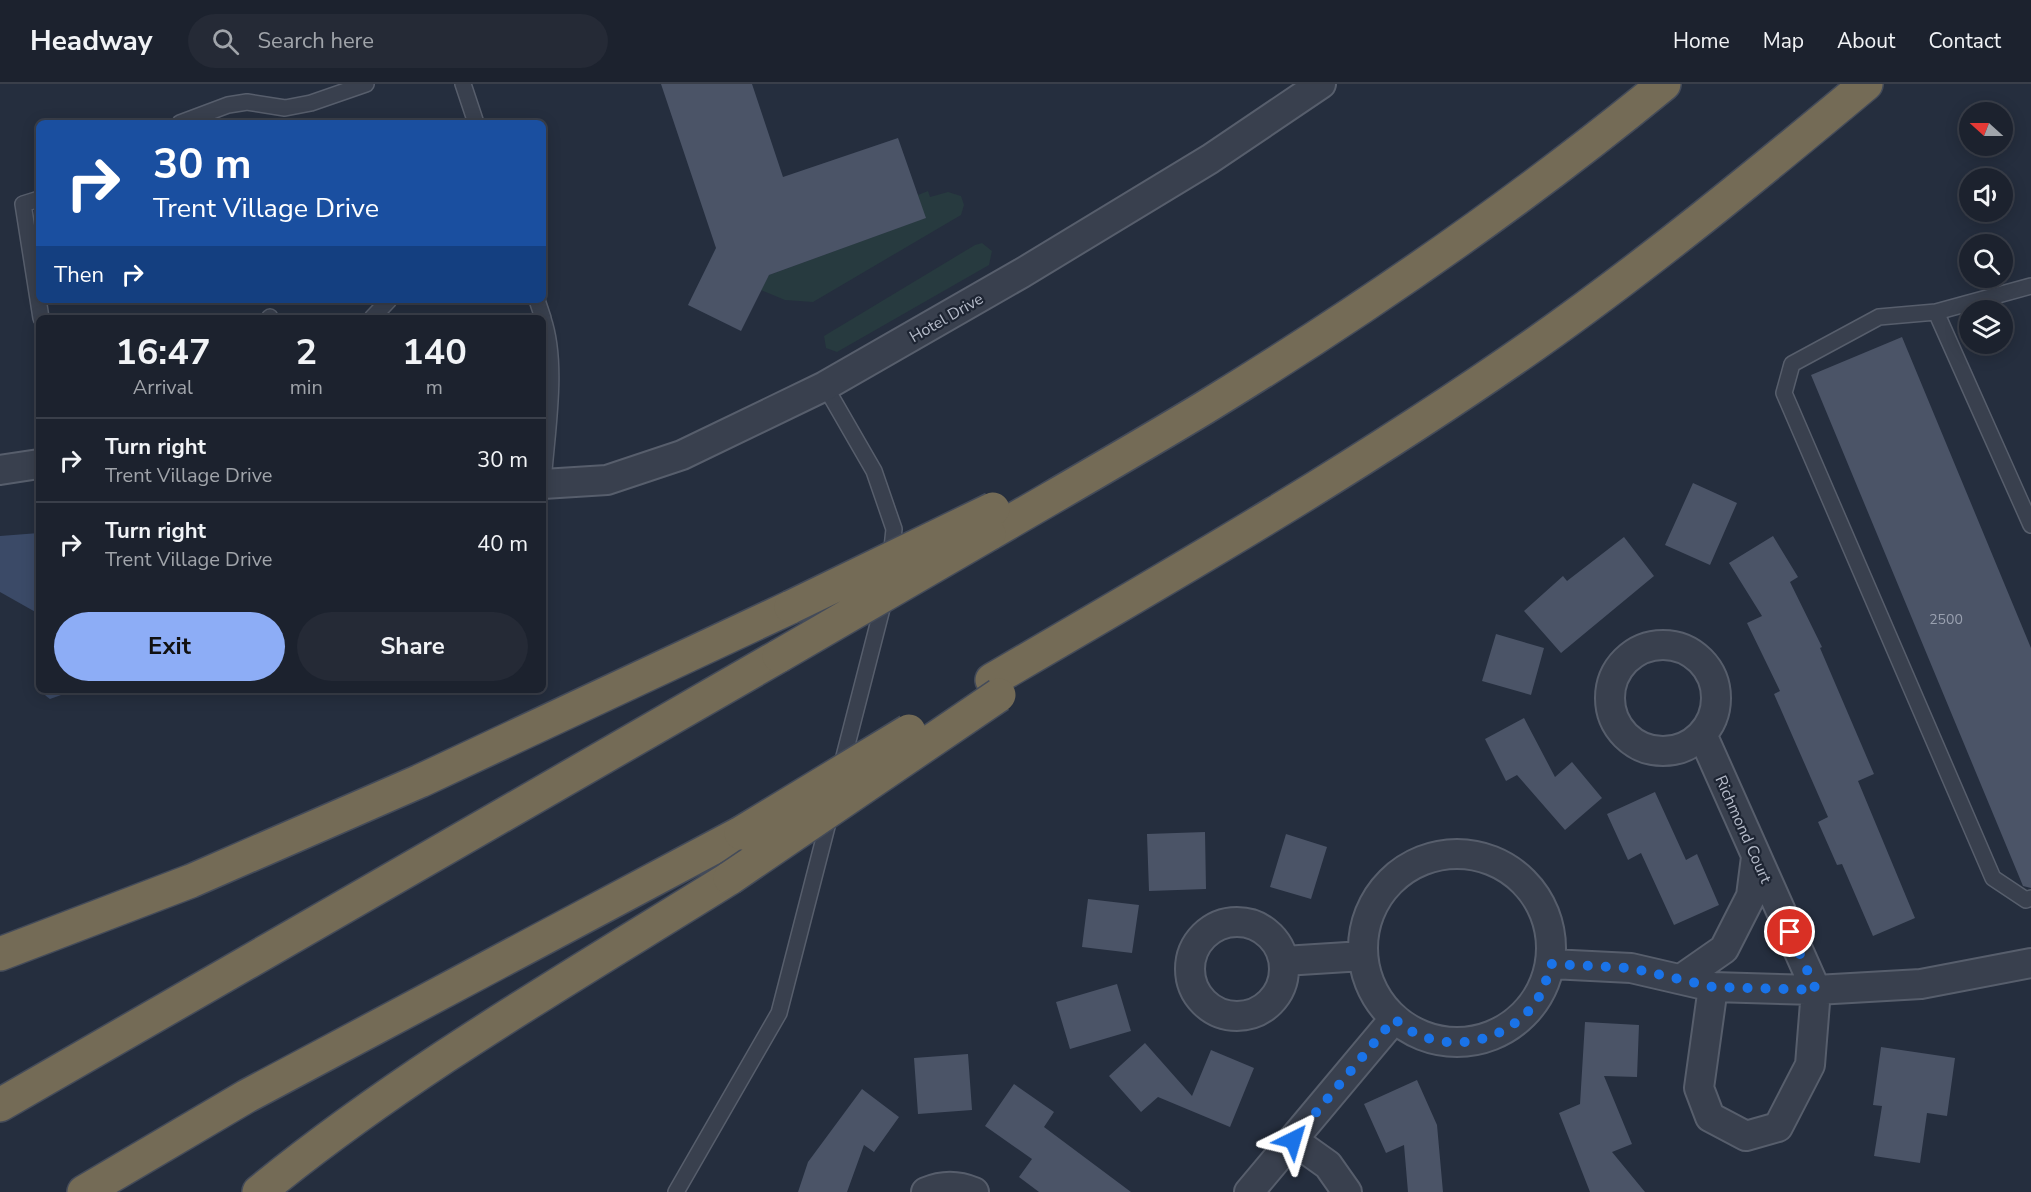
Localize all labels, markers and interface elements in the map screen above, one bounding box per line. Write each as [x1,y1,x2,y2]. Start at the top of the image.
search box [188,14,608,68]
text: Headway [30,22,152,60]
icon: search [209,25,242,58]
text: Search here [257,26,374,56]
text: Home [1673,27,1730,55]
text: Map [1763,27,1804,55]
text: About [1837,27,1895,55]
text: Contact [1928,27,2001,55]
north arrow [1959,102,2013,156]
map controls [1959,102,2013,354]
text: 30 m [153,136,252,193]
icon: right [54,144,132,222]
button: sound [1959,168,2013,222]
text: Trent Village Drive [153,190,379,227]
button: search [1959,234,2013,288]
icon: right [116,258,149,291]
text: Then [54,260,104,290]
street label: Hotel Drive [906,288,987,348]
button: layers [1959,300,2013,354]
text: 16:47 [115,328,211,377]
text: 2 [295,328,317,377]
text: 140 [402,328,467,377]
text: Arrival [133,374,193,401]
text: min [290,374,323,401]
text: m [426,374,443,401]
text: Turn right [105,432,206,462]
icon: right [54,444,87,477]
text: 30 m [477,445,528,475]
text: Trent Village Drive [105,462,272,489]
text: Turn right [105,516,206,546]
icon: right [54,528,87,561]
text: 40 m [477,529,528,559]
text: Trent Village Drive [105,546,272,573]
house number: 2500 [1929,610,1963,629]
button: Exit [54,612,285,681]
button: Share [297,612,528,681]
street label: Richmond Court [1709,772,1777,887]
pin [1764,906,1815,957]
icon: arrive [1773,915,1806,948]
position arrow [1261,1108,1325,1172]

